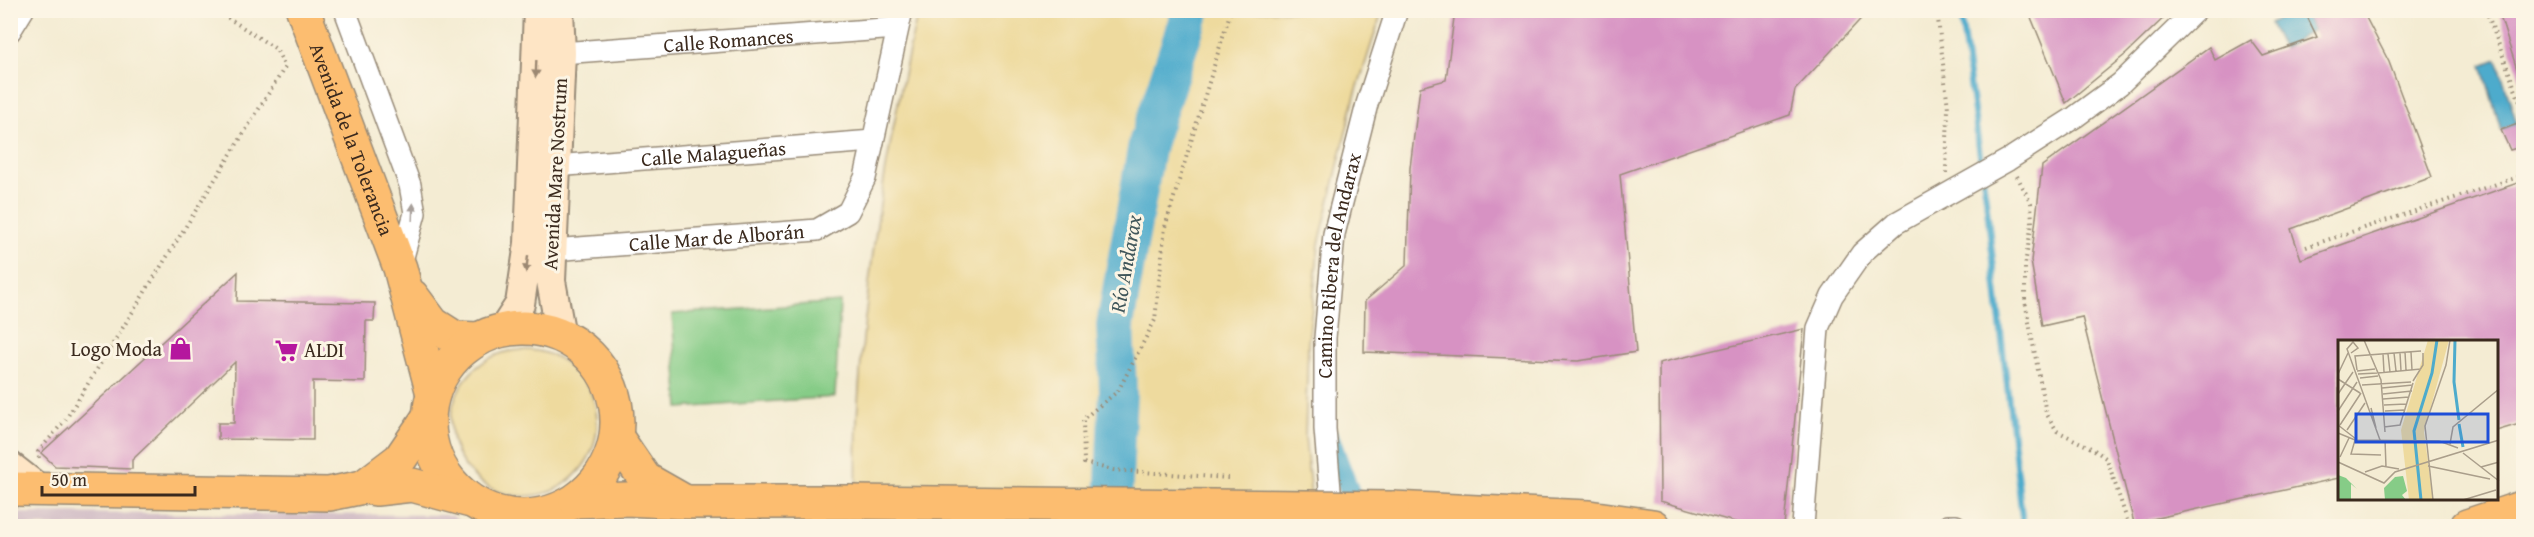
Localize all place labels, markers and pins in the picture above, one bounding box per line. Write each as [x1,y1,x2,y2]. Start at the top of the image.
place label: Logo Moda [71,334,163,363]
place label: ALDI [304,335,344,364]
shop icon: Logo Moda [167,336,193,362]
supermarket icon: ALDI [273,337,299,363]

